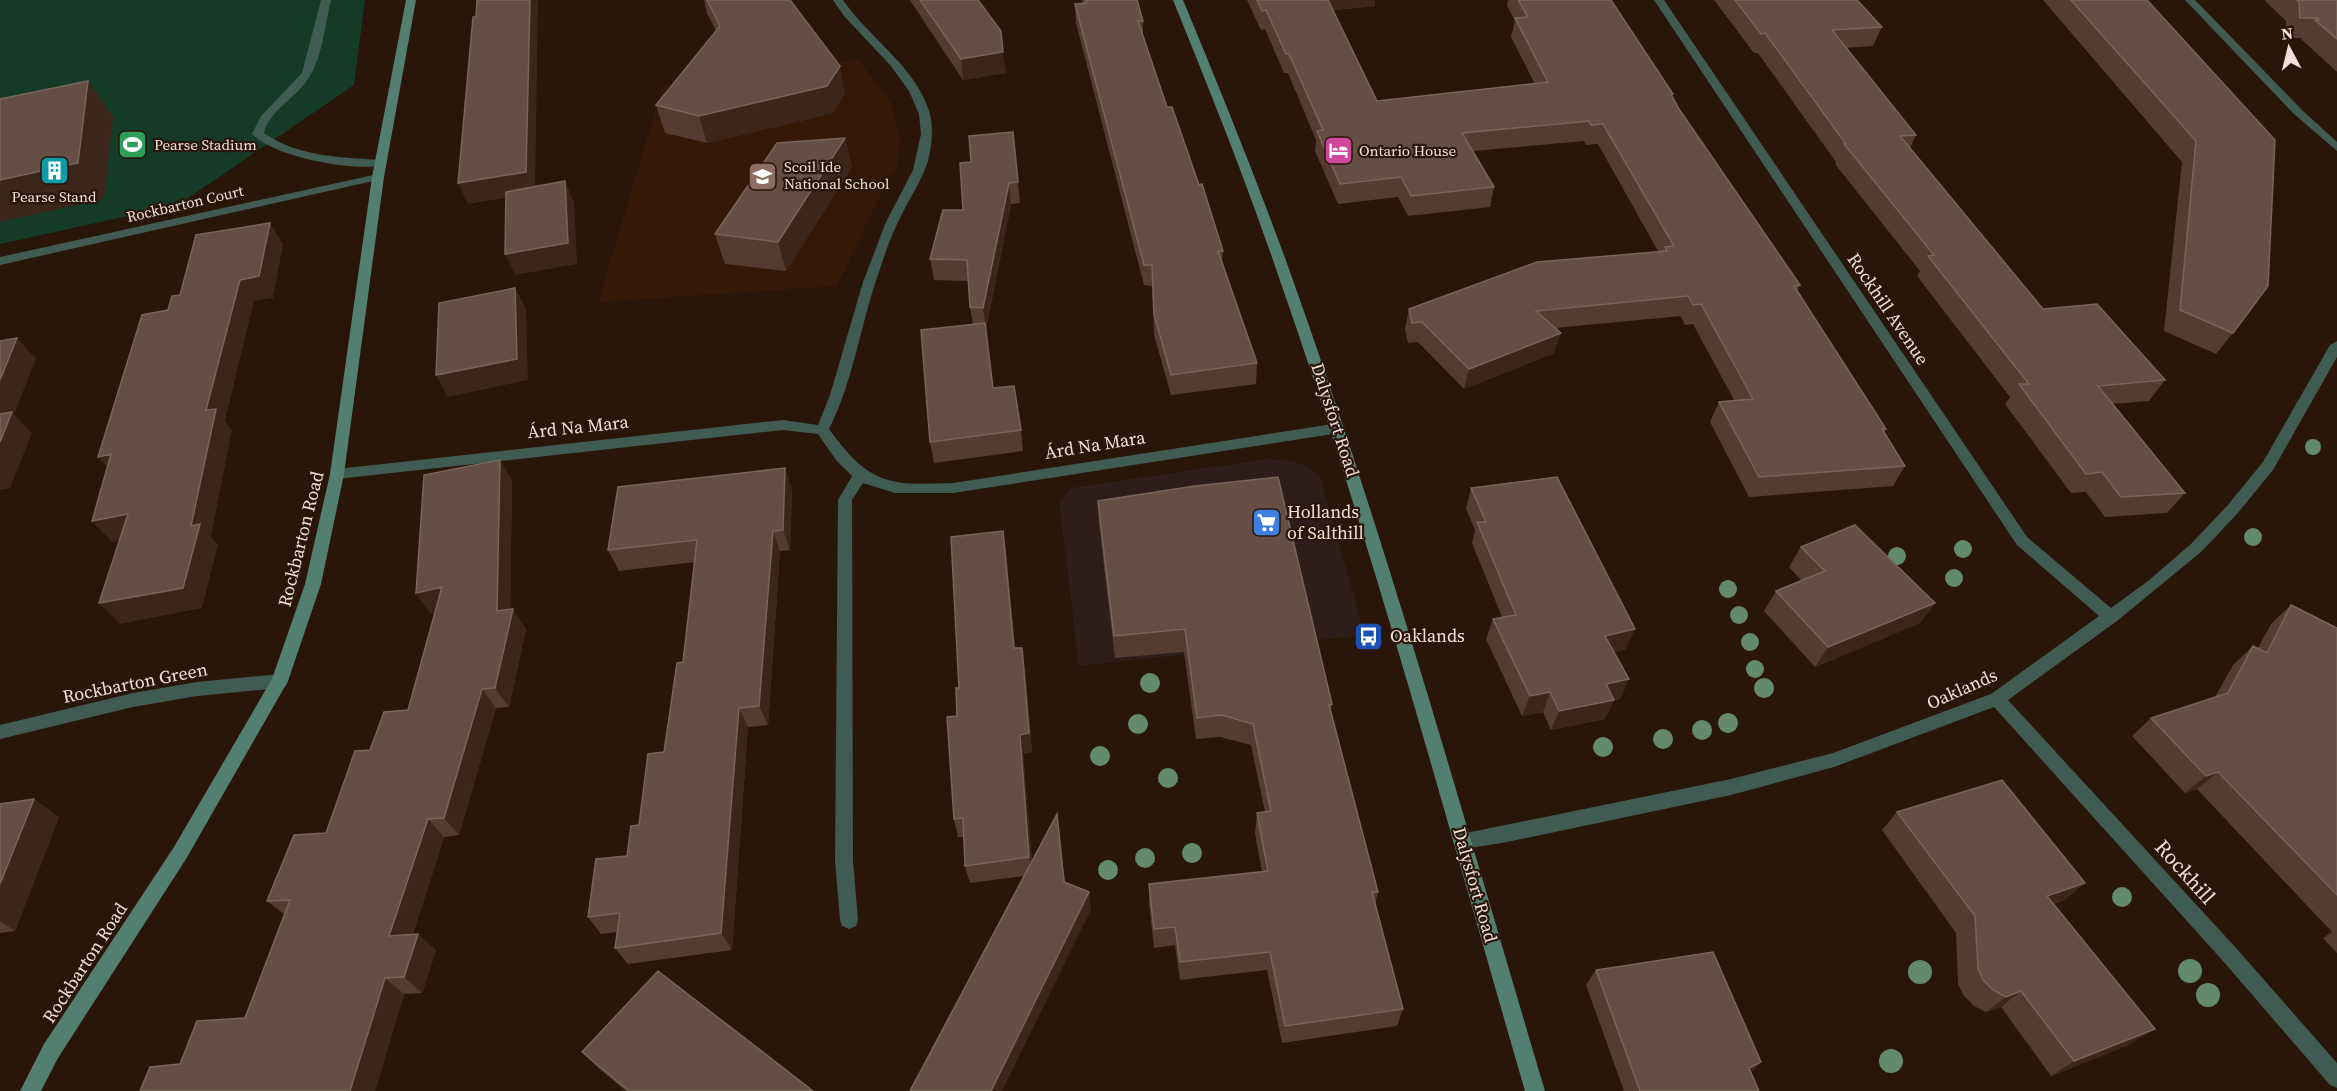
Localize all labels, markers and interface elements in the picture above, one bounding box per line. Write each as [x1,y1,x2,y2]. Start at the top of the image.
north arrow [2259,18,2319,78]
text: N [2280,21,2295,45]
sports icon: Pearse Stadium [117,129,149,161]
place label: Pearse Stadium [154,134,257,155]
hotel icon: Ontario House [1322,135,1354,167]
place label: Ontario House [1359,140,1456,161]
building icon: Pearse Stand [38,154,70,186]
place label: Scoil Ide National School [784,156,890,194]
school or university icon: Scoil Ide National School [747,160,779,192]
street label: Rockbarton Court [124,180,246,227]
place label: Pearse Stand [11,186,97,207]
street label: Rockhill Avenue [1842,248,1935,370]
street label: Dalysfort Road [1305,360,1366,480]
street label: Árd Na Mara [526,409,631,444]
street label: Árd Na Mara [1043,424,1148,465]
street label: Rockbarton Road [272,468,329,609]
place label: Hollands of Salthill [1287,499,1364,545]
supermarket icon: Hollands of Salthill [1250,506,1282,538]
bus stop icon: Oaklands [1353,620,1385,652]
place label: Oaklands [1390,623,1465,648]
street label: Rockbarton Green [60,656,210,709]
street label: Oaklands [1922,662,2001,715]
street label: Dalysfort Road [1447,824,1504,945]
street label: Rockhill [2149,833,2222,910]
street label: Rockbarton Road [36,898,133,1028]

